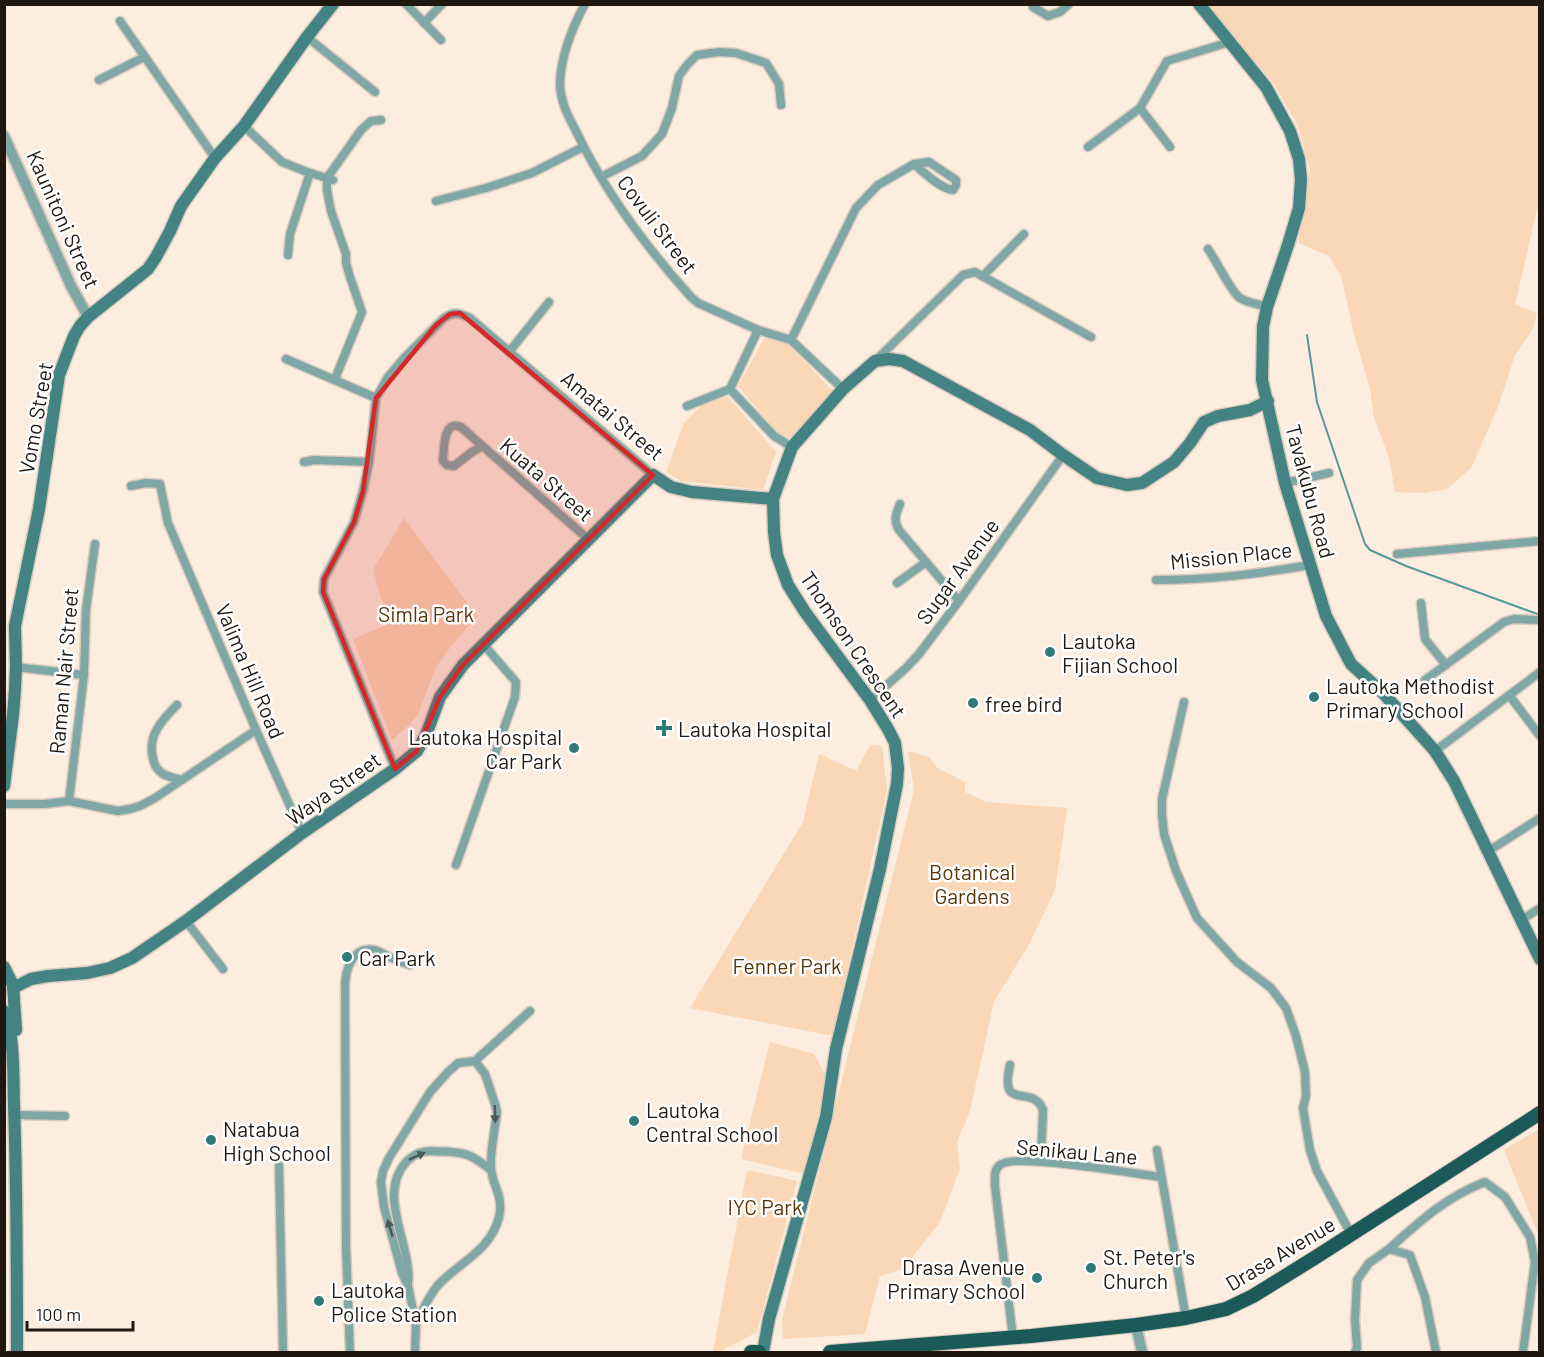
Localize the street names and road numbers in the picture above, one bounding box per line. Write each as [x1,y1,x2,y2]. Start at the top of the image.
street label: Kaunitoni Street [22,146,106,292]
street label: Covuli Street [613,170,703,278]
street label: Vomo Street [13,360,57,476]
street label: Amatai Street [557,365,669,465]
street label: Tavakubu Road [1281,421,1341,561]
street label: Kuata Street [496,432,598,526]
street label: Sugar Avenue [910,513,1004,629]
street label: Mission Place [1169,536,1293,574]
street label: Thomson Crescent [796,566,912,722]
street label: Raman Nair Street [43,587,83,755]
street label: Valima Hill Road [211,600,291,742]
street label: Waya Street [281,746,385,830]
street label: Senikau Lane [1015,1133,1139,1169]
street label: Drasa Avenue [1221,1211,1339,1295]

